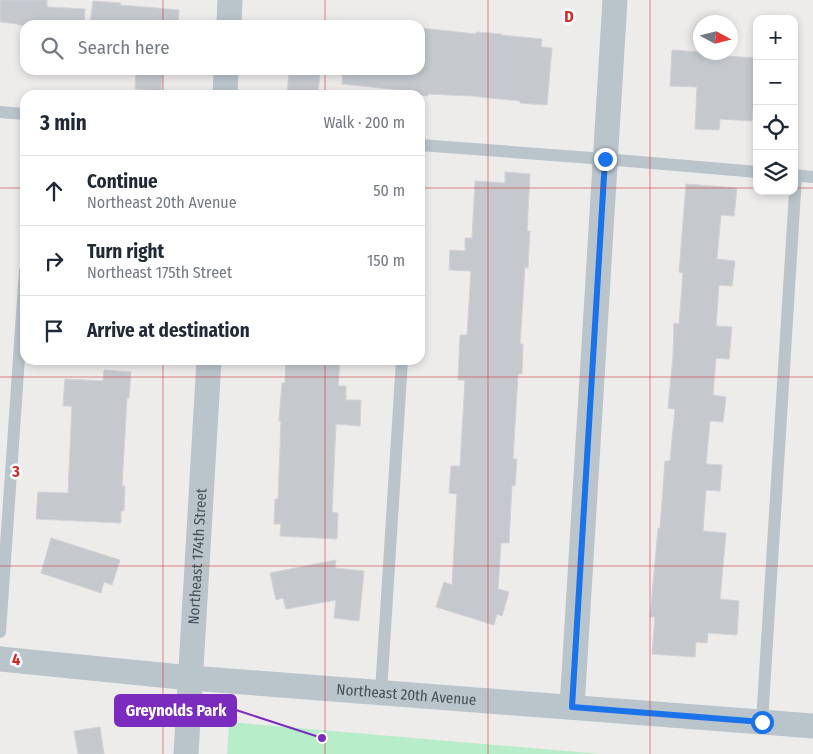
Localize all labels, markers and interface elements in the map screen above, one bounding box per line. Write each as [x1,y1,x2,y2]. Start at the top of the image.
text: D [564,7,574,26]
north arrow [693,15,738,60]
map controls [753,15,798,195]
button: + [753,15,798,60]
search box [20,20,425,75]
icon: search [38,34,66,62]
text: Search here [78,36,170,59]
button: − [753,60,798,105]
button: locate [753,105,798,150]
text: 3 min [40,110,87,136]
text: Walk · 200 m [323,113,405,132]
route end [594,148,617,171]
button: layers [753,150,798,195]
text: Continue [87,170,158,193]
icon: ahead [40,177,68,205]
text: 50 m [373,181,405,200]
text: Northeast 20th Avenue [87,193,237,212]
text: Turn right [87,240,164,263]
icon: right [40,247,68,275]
text: 150 m [367,251,405,270]
text: Northeast 175th Street [87,263,232,282]
icon: arrive [40,317,68,345]
text: Arrive at destination [87,319,250,342]
text: 3 [11,462,20,481]
street label: Northeast 174th Street [185,488,211,625]
text: 4 [12,650,20,669]
street label: Northeast 20th Avenue [336,680,477,709]
callout: Greynolds Park [115,695,236,726]
text: Greynolds Park [126,701,227,720]
route start [751,711,774,734]

